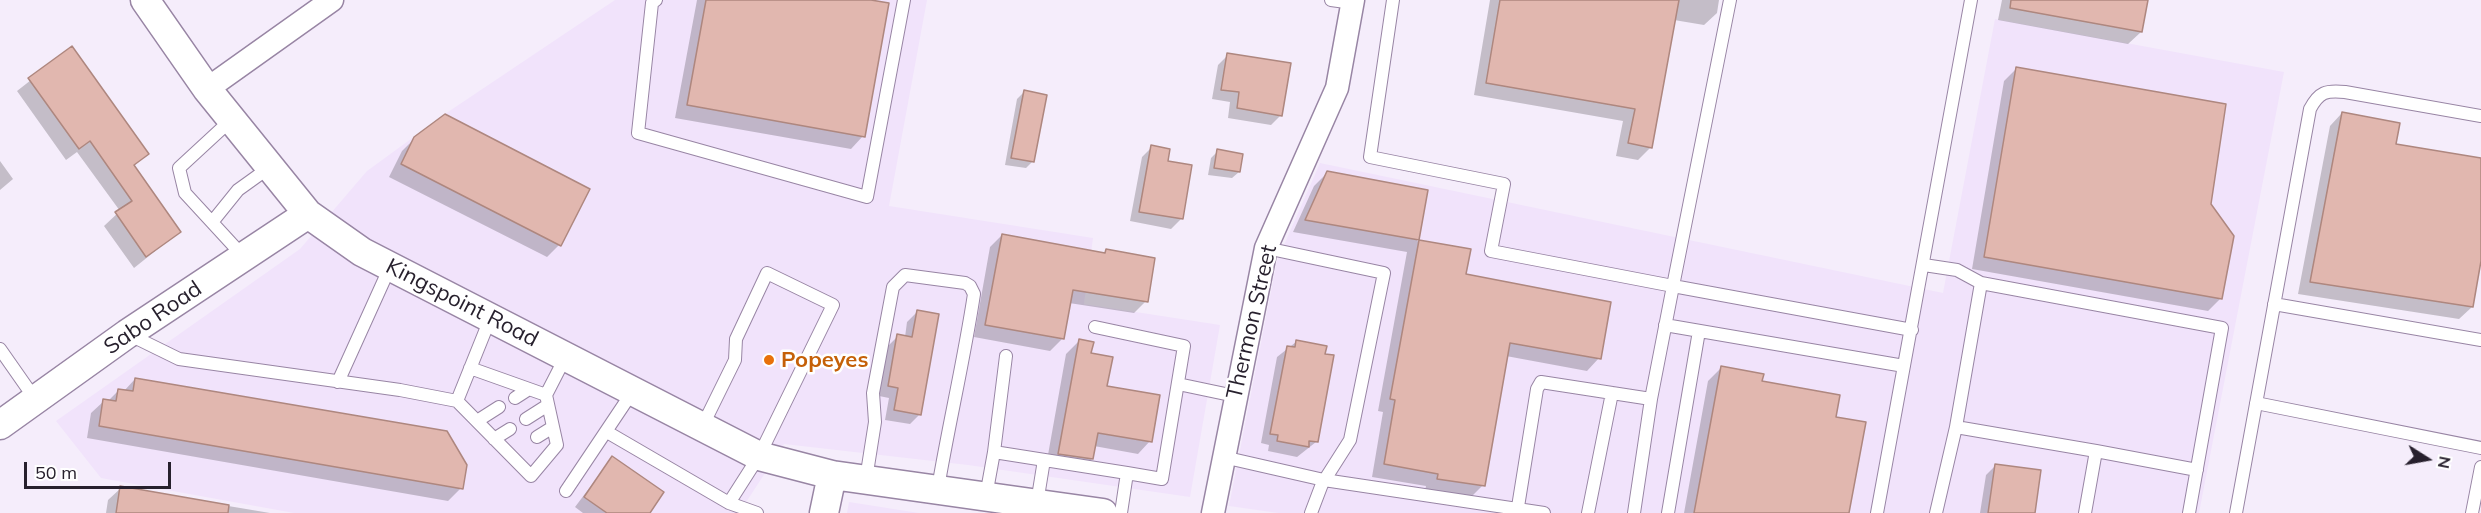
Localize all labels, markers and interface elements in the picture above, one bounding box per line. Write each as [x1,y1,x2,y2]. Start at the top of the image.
street label: Thermon Street [1221,242,1283,402]
street label: Kingspoint Road [381,253,543,353]
street label: Sabo Road [99,276,207,360]
place label: Popeyes [781,347,868,373]
marker: Popeyes [762,353,776,367]
north arrow [2397,429,2457,489]
scale bar [27,450,174,488]
text: N [2434,455,2456,470]
text: 50 m [35,461,77,484]

